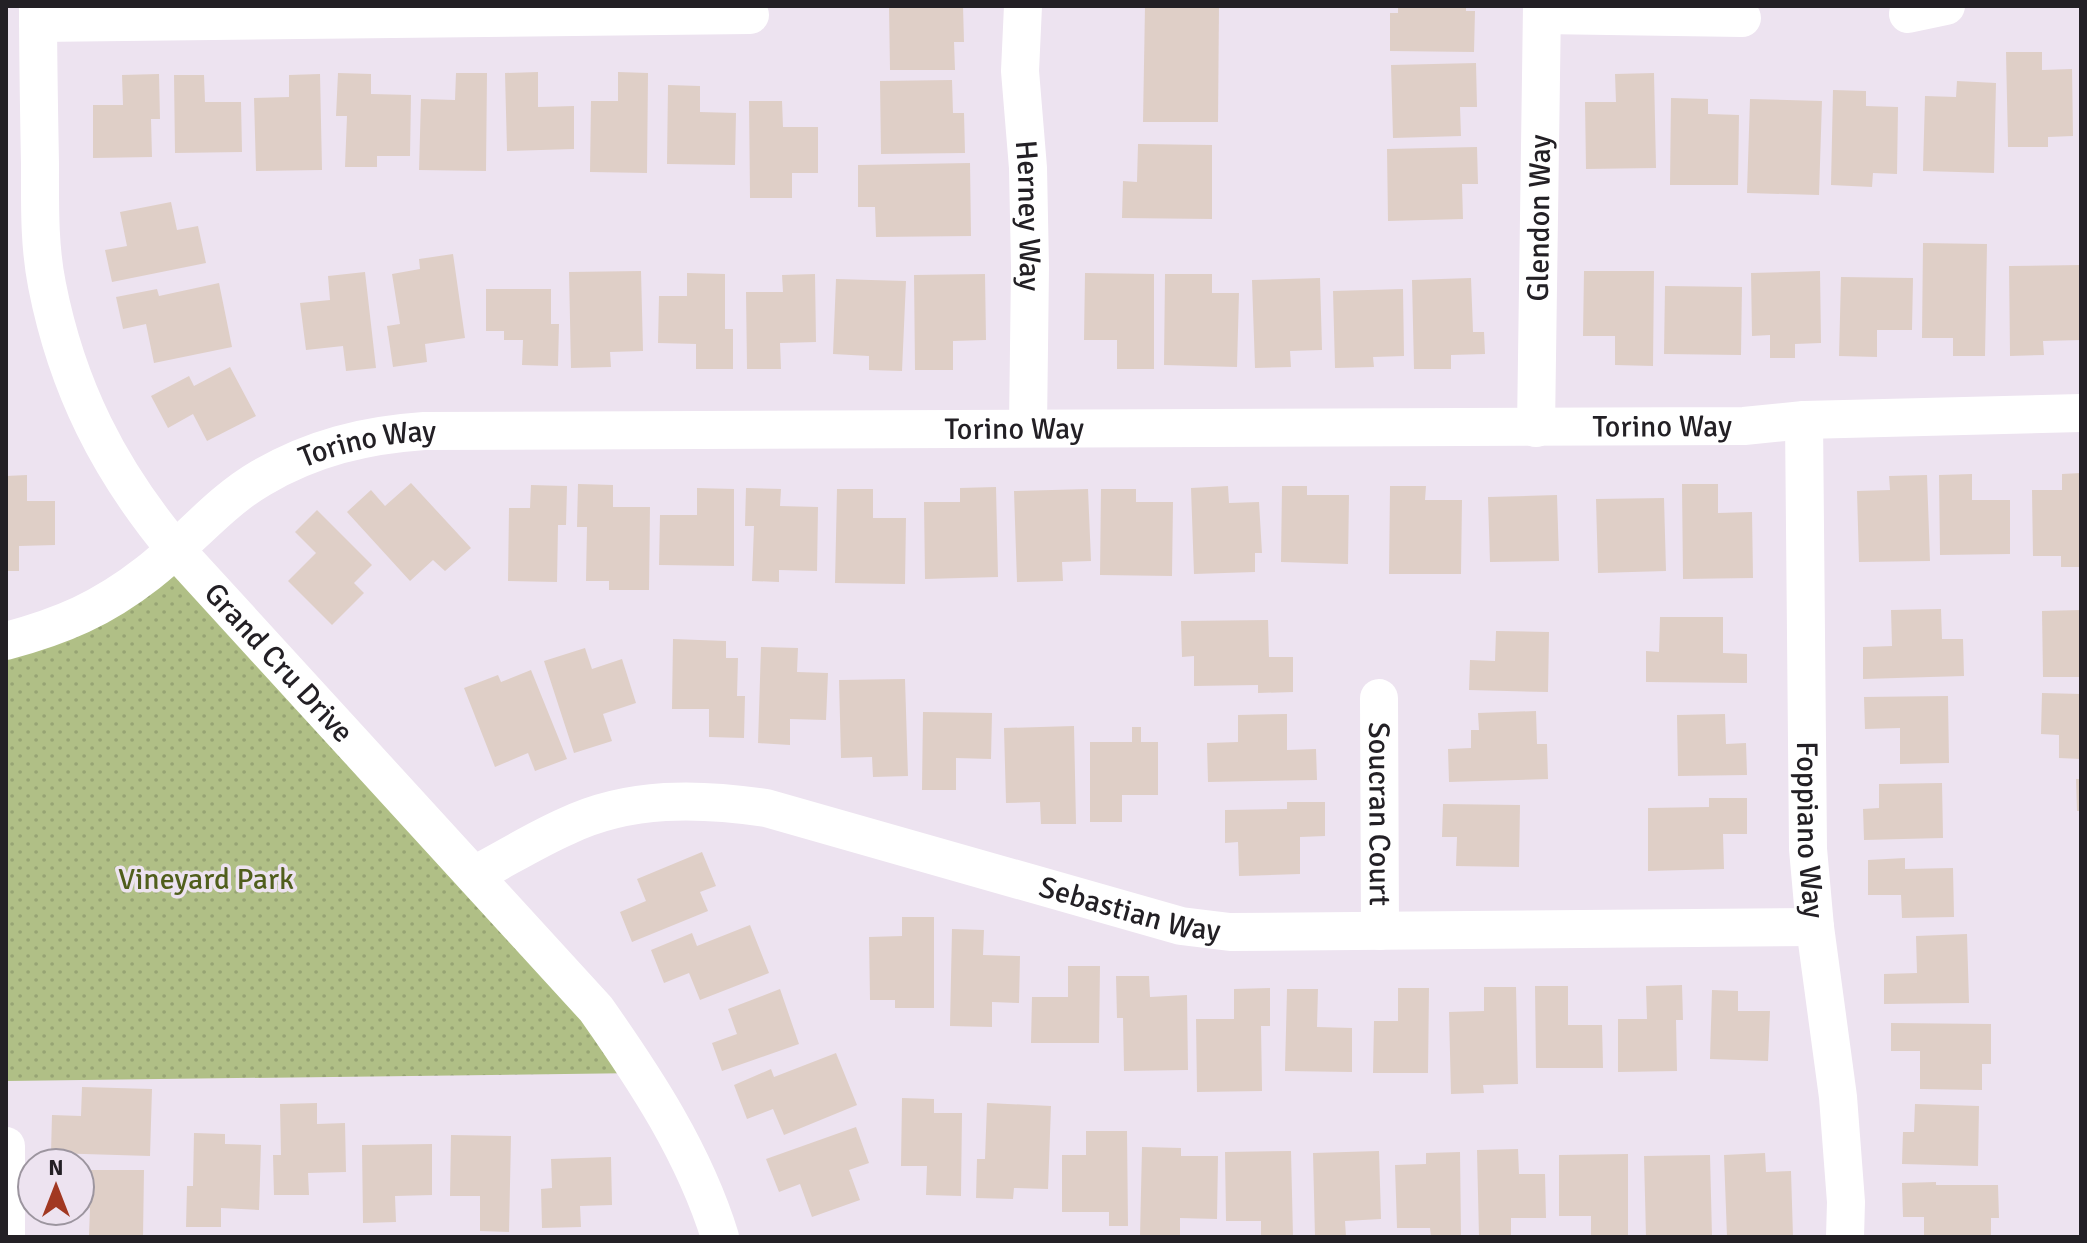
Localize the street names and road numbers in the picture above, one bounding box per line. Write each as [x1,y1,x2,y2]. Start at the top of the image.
street label: Glendon Way [1520,134,1559,302]
street label: Herney Way [1007,139,1048,291]
street label: Torino Way [1592,408,1732,446]
street label: Torino Way [944,411,1084,448]
street label: Torino Way [293,413,436,476]
street label: Grand Cru Drive [196,575,361,750]
street label: Soucran Court [1360,722,1398,906]
street label: Foppiano Way [1788,741,1832,920]
street label: Sebastian Way [1035,869,1223,950]

